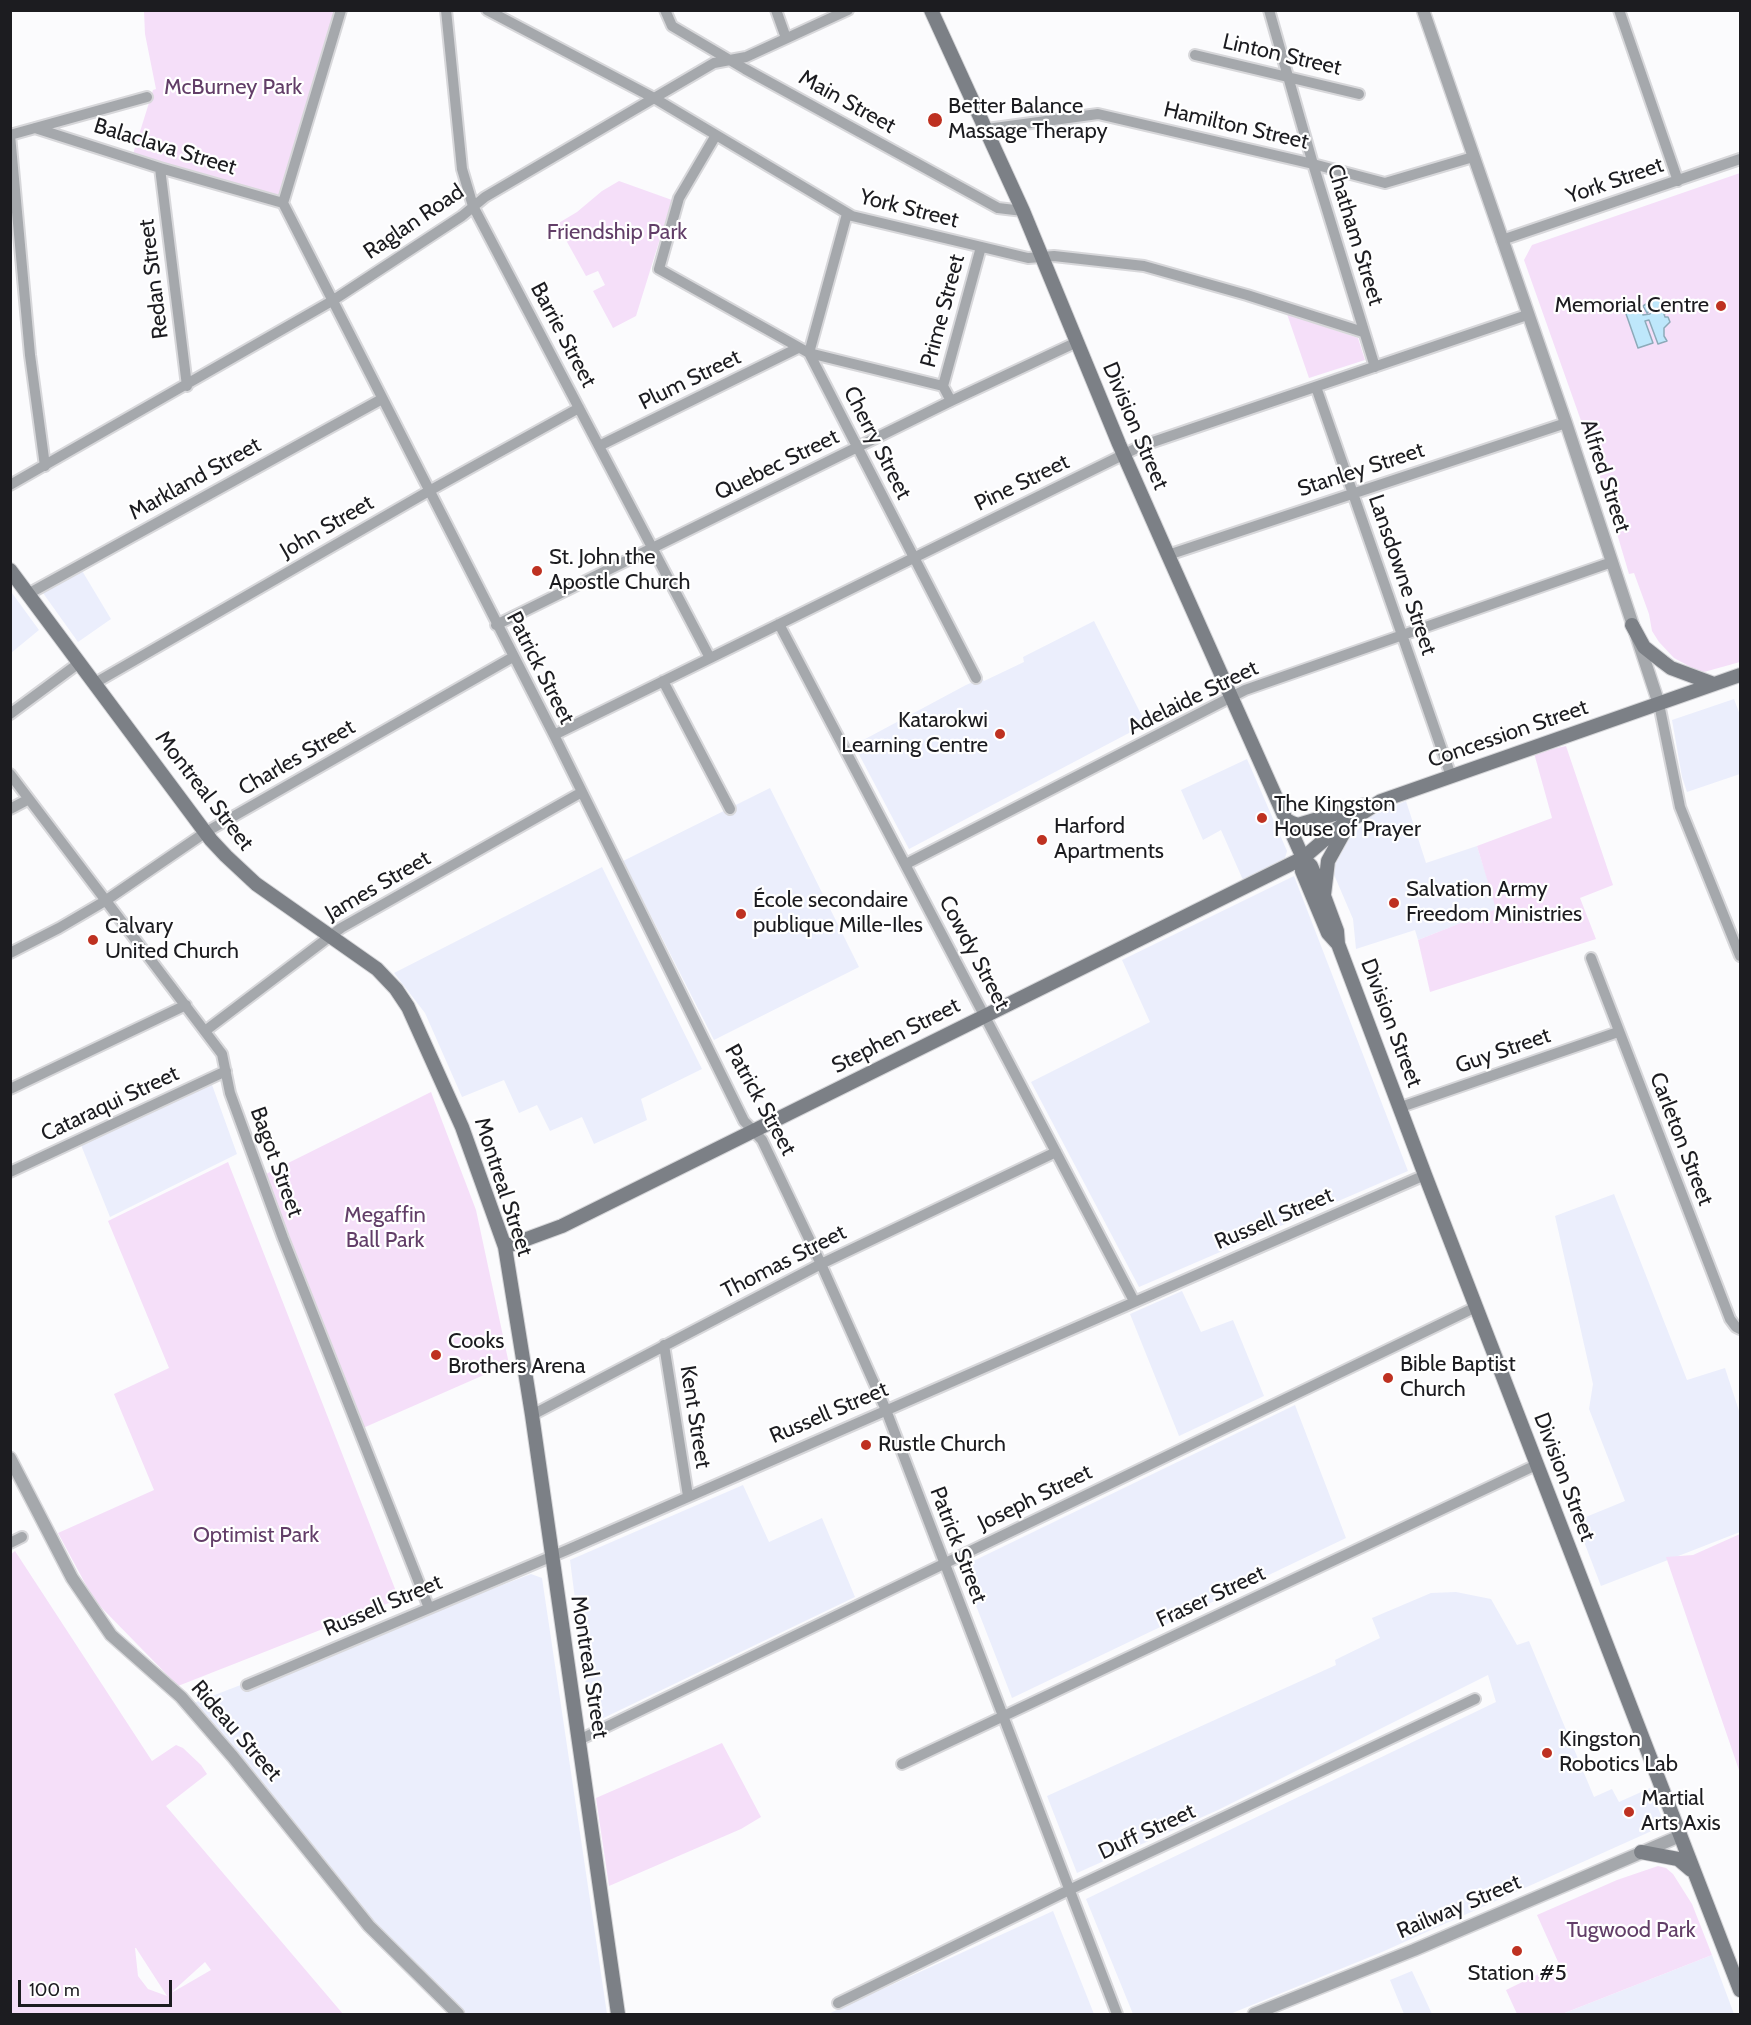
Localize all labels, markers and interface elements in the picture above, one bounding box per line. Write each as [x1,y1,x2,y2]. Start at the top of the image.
street label: Linton Street [1220,29,1344,81]
street label: Main Street [794,65,900,139]
park label: McBurney Park [164,75,302,101]
place label: Better Balance Massage Therapy [948,94,1107,146]
street label: Hamilton Street [1161,96,1311,156]
marker: Better Balance Massage Therapy [926,111,944,129]
street label: Balaclava Street [91,113,239,181]
street label: York Street [1563,152,1667,210]
street label: Chatham Street [1321,161,1389,309]
street label: Raglan Road [359,179,469,265]
street label: York Street [857,184,961,234]
street label: Redan Street [134,218,174,340]
park label: Friendship Park [547,220,687,246]
street label: Prime Street [915,252,971,370]
street label: Barrie Street [524,278,602,392]
place label: Memorial Centre [1554,293,1709,319]
marker: Memorial Centre [1714,299,1728,313]
street label: Plum Street [635,344,745,416]
street label: Division Street [1096,358,1174,494]
street label: Cherry Street [837,382,917,504]
street label: Alfred Street [1574,416,1636,536]
street label: Quebec Street [711,424,843,506]
street label: Markland Street [124,432,266,526]
street label: Stanley Street [1294,437,1428,503]
street label: Pine Street [970,449,1074,517]
street label: John Street [276,490,378,564]
street label: Lansdowne Street [1362,491,1442,659]
place label: St. John the Apostle Church [549,545,690,596]
marker: St. John the Apostle Church [530,564,544,578]
street label: Patrick Street [500,607,580,729]
street label: Adelaide Street [1123,655,1263,741]
street label: Concession Street [1425,694,1591,774]
place label: Katarokwi Learning Centre [841,708,988,760]
street label: Charles Street [234,714,360,802]
street label: Montreal Street [149,726,259,856]
marker: Katarokwi Learning Centre [993,727,1007,741]
place label: The Kingston House of Prayer [1274,792,1421,843]
marker: The Kingston House of Prayer [1255,811,1269,825]
place label: Harford Apartments [1054,814,1164,866]
marker: Harford Apartments [1035,833,1049,847]
street label: James Street [321,845,435,927]
place label: Salvation Army Freedom Ministries [1406,877,1582,928]
place label: École secondaire publique Mille-Iles [753,888,923,939]
street label: Cowdy Street [933,891,1015,1015]
marker: Salvation Army Freedom Ministries [1387,896,1401,910]
marker: École secondaire publique Mille-Iles [734,907,748,921]
place label: Calvary United Church [105,914,239,966]
marker: Calvary United Church [86,933,100,947]
street label: Division Street [1354,955,1428,1091]
street label: Stephen Street [827,992,965,1080]
street label: Guy Street [1452,1022,1554,1080]
street label: Patrick Street [719,1040,801,1160]
street label: Cataraqui Street [37,1061,183,1147]
street label: Carleton Street [1643,1069,1719,1209]
street label: Bagot Street [244,1103,308,1221]
street label: Montreal Street [468,1114,538,1260]
street label: Russell Street [1211,1182,1337,1256]
park label: Megaffin Ball Park [344,1203,426,1254]
street label: Thomas Street [717,1219,851,1305]
place label: Cooks Brothers Arena [448,1329,586,1380]
marker: Cooks Brothers Arena [429,1348,443,1362]
place label: Bible Baptist Church [1400,1352,1516,1404]
street label: Kent Street [674,1364,716,1470]
marker: Bible Baptist Church [1381,1371,1395,1385]
street label: Russell Street [766,1376,892,1450]
street label: Division Street [1527,1409,1601,1545]
place label: Rustle Church [878,1432,1006,1458]
marker: Rustle Church [859,1438,873,1452]
street label: Joseph Street [974,1459,1096,1537]
street label: Patrick Street [924,1483,992,1607]
park label: Optimist Park [193,1523,319,1549]
street label: Fraser Street [1153,1560,1269,1634]
street label: Russell Street [320,1569,446,1643]
street label: Montreal Street [565,1594,613,1740]
street label: Rideau Street [185,1675,287,1787]
place label: Kingston Robotics Lab [1559,1727,1678,1778]
marker: Kingston Robotics Lab [1540,1746,1554,1760]
place label: Martial Arts Axis [1641,1786,1721,1838]
street label: Duff Street [1095,1798,1199,1866]
marker: Martial Arts Axis [1622,1805,1636,1819]
street label: Railway Street [1393,1869,1525,1945]
park label: Tugwood Park [1566,1918,1696,1944]
marker: Station #5 [1510,1944,1524,1958]
place label: Station #5 [1467,1961,1567,1987]
scale bar [21,1968,176,2006]
text: 100 m [29,1979,80,2001]

